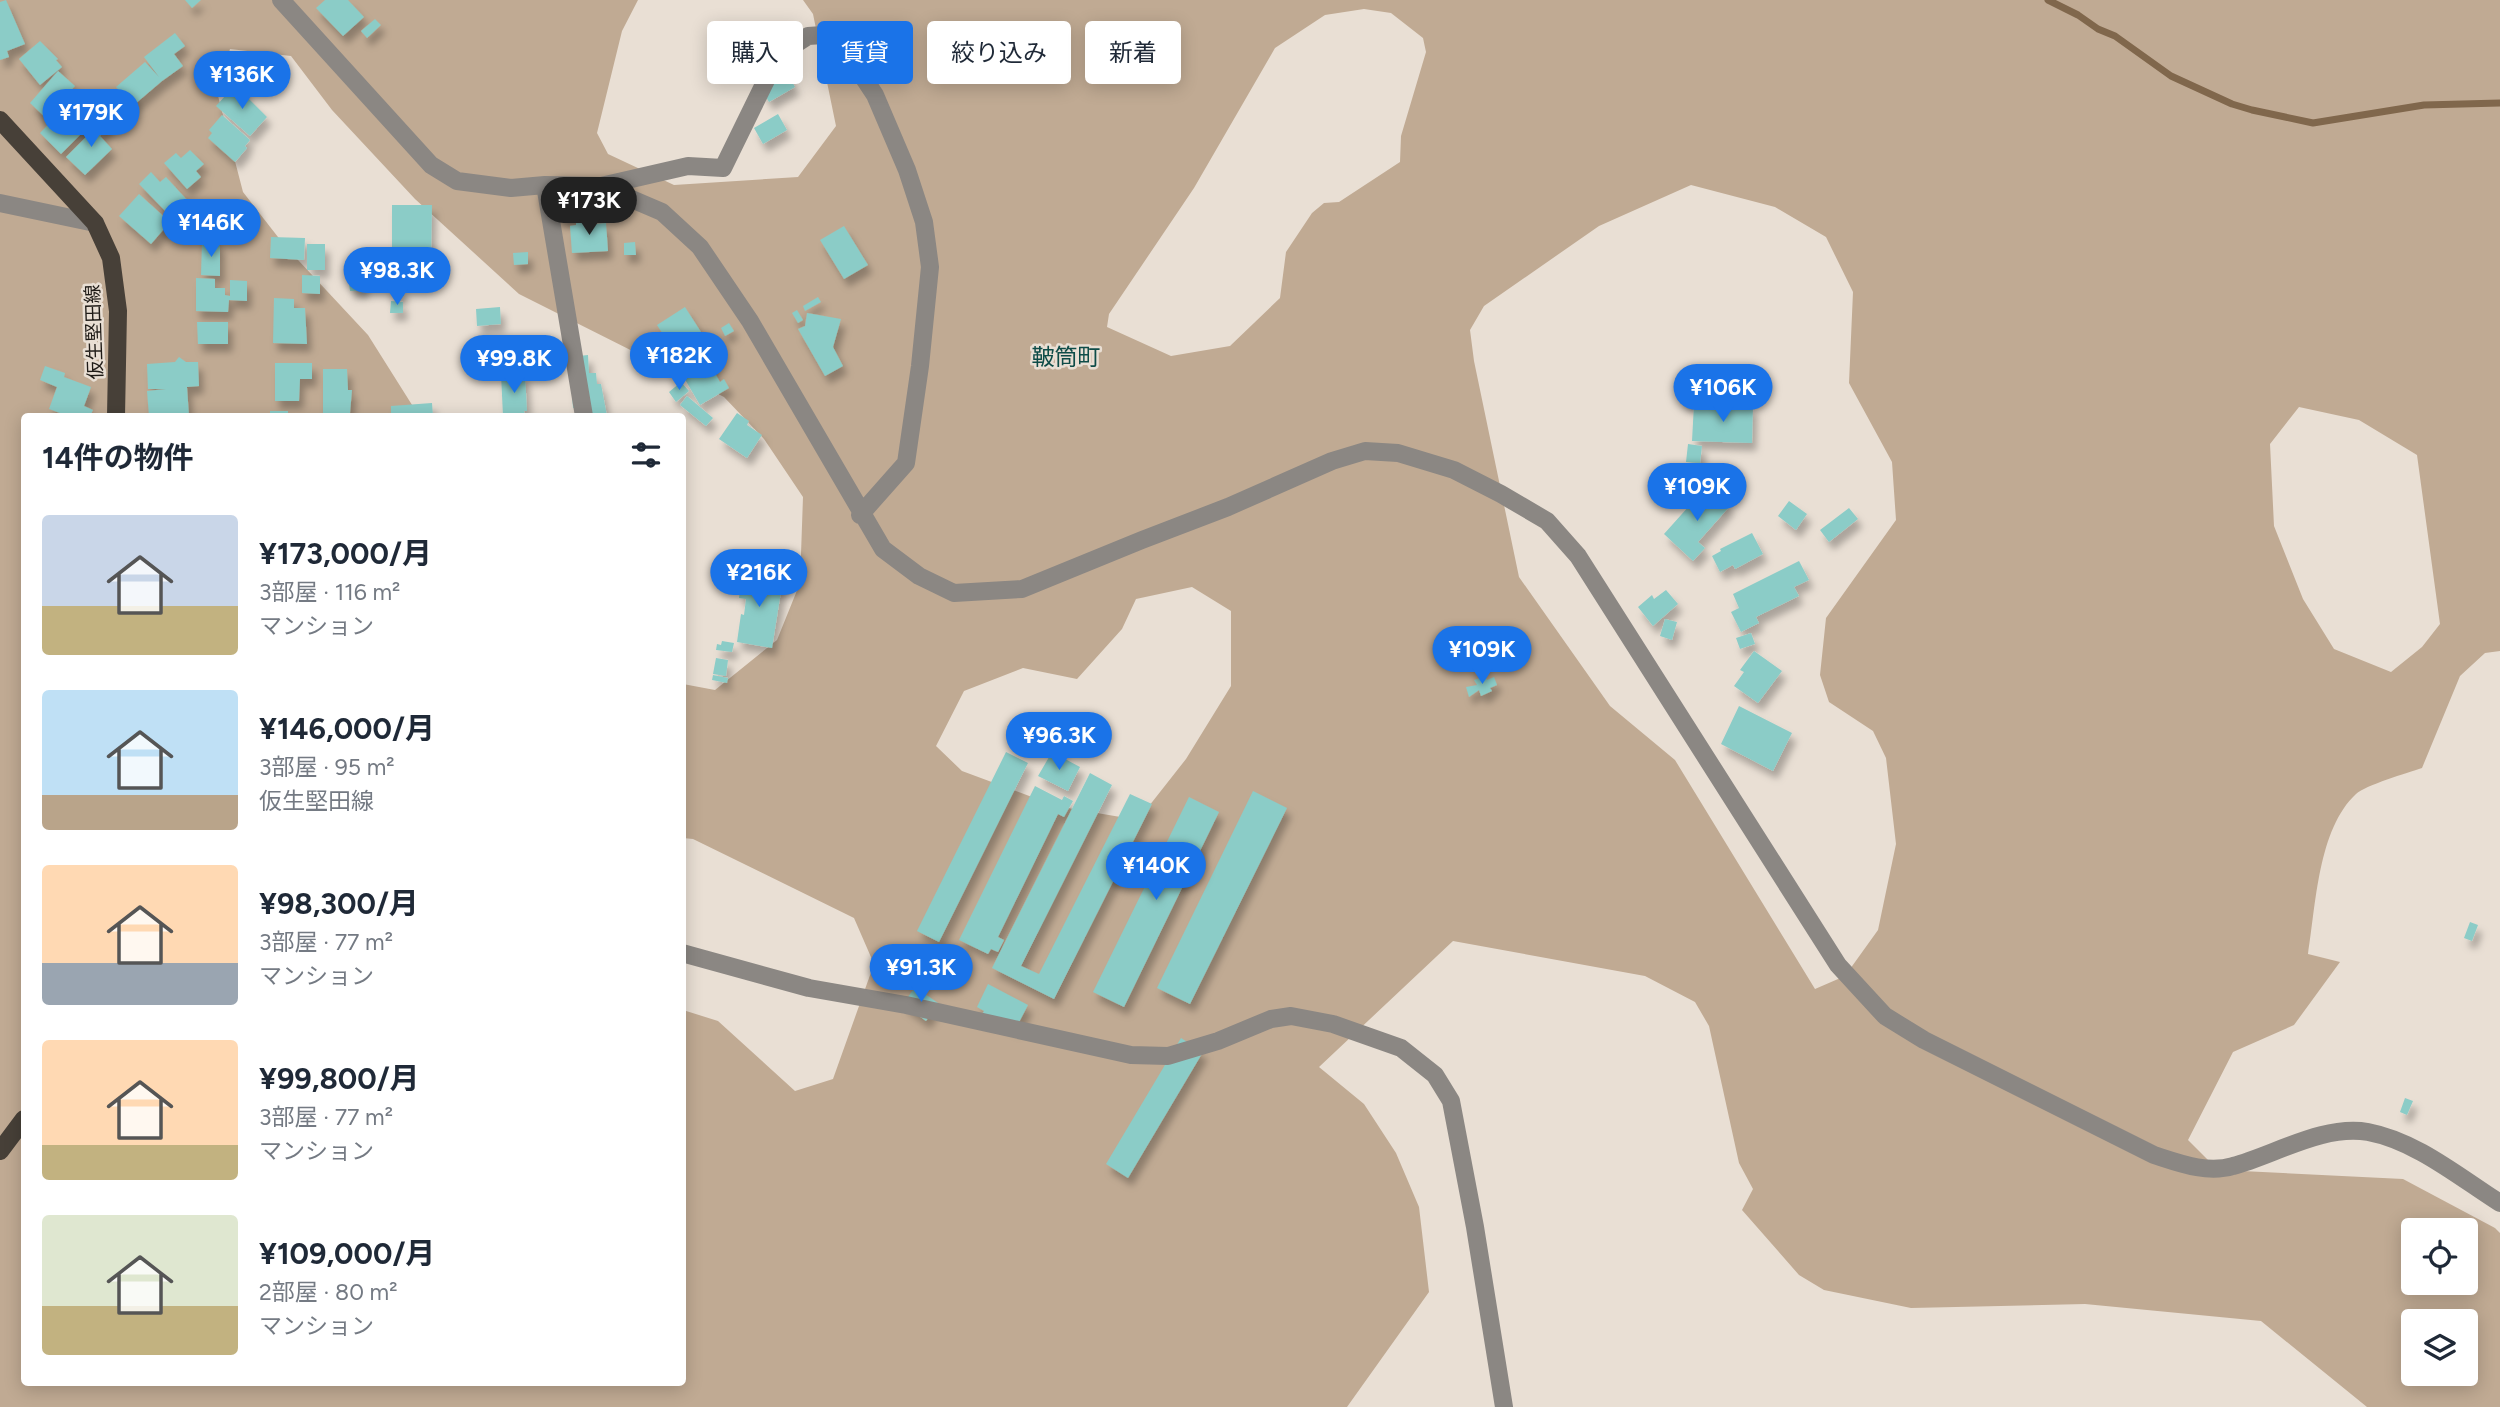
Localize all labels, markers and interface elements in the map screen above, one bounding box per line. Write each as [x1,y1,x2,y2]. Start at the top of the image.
chip: 購入 [707,21,803,84]
chip: 賃貸 [817,21,913,84]
chip: 絞り込み [927,21,1071,84]
chip: 新着 [1085,21,1181,84]
pin: ¥136K [193,52,291,111]
text: ¥136K [210,60,274,88]
pin: ¥179K [42,90,140,149]
text: ¥179K [59,98,123,126]
pin: ¥173K [540,177,638,237]
text: ¥173K [557,186,621,214]
pin: ¥146K [162,200,260,259]
text: ¥146K [178,208,244,236]
pin: ¥98.3K [340,247,454,307]
text: ¥98.3K [360,256,434,284]
street label: 仮生堅田線 [81,284,107,380]
pin: ¥182K [630,332,728,392]
pin: ¥99.8K [457,336,571,395]
text: ¥182K [646,341,712,369]
district label: 鞁筒町 [1032,343,1101,371]
text: ¥99.8K [476,344,552,372]
pin: ¥106K [1674,364,1772,424]
text: ¥106K [1690,373,1756,401]
icon: filters [627,436,665,474]
text: 14件の物件 [42,439,194,476]
pin: ¥109K [1648,463,1746,523]
text: ¥109K [1664,472,1730,500]
text: ¥173,000/月 [259,535,432,572]
icon: home [98,543,182,627]
pin: ¥216K [710,550,808,609]
text: ¥216K [726,558,792,586]
text: 3部屋 · 116 m² [259,578,400,606]
text: マンション [259,612,374,640]
pin: ¥109K [1433,626,1531,686]
text: ¥109K [1449,635,1515,663]
text: ¥146,000/月 [259,710,435,747]
pin: ¥96.3K [1002,712,1116,772]
icon: home [98,718,182,802]
text: ¥96.3K [1022,721,1096,749]
text: 3部屋 · 95 m² [259,753,395,781]
text: 仮生堅田線 [259,787,374,815]
pin: ¥140K [1107,842,1205,902]
text: ¥140K [1122,851,1190,879]
text: ¥98,300/月 [259,885,419,922]
icon: home [98,893,182,977]
text: 3部屋 · 77 m² [259,928,393,956]
pin: ¥91.3K [864,944,978,1004]
text: ¥91.3K [886,953,956,981]
text: マンション [259,962,374,990]
text: ¥99,800/月 [259,1060,420,1097]
icon: home [98,1068,182,1152]
text: 3部屋 · 77 m² [259,1103,393,1131]
text: マンション [259,1137,374,1165]
map controls [2401,1218,2478,1386]
button: locate [2401,1218,2478,1295]
text: ¥109,000/月 [259,1235,435,1272]
icon: home [98,1243,182,1327]
text: 2部屋 · 80 m² [259,1278,397,1306]
button: layers [2401,1309,2478,1386]
text: マンション [259,1312,374,1340]

